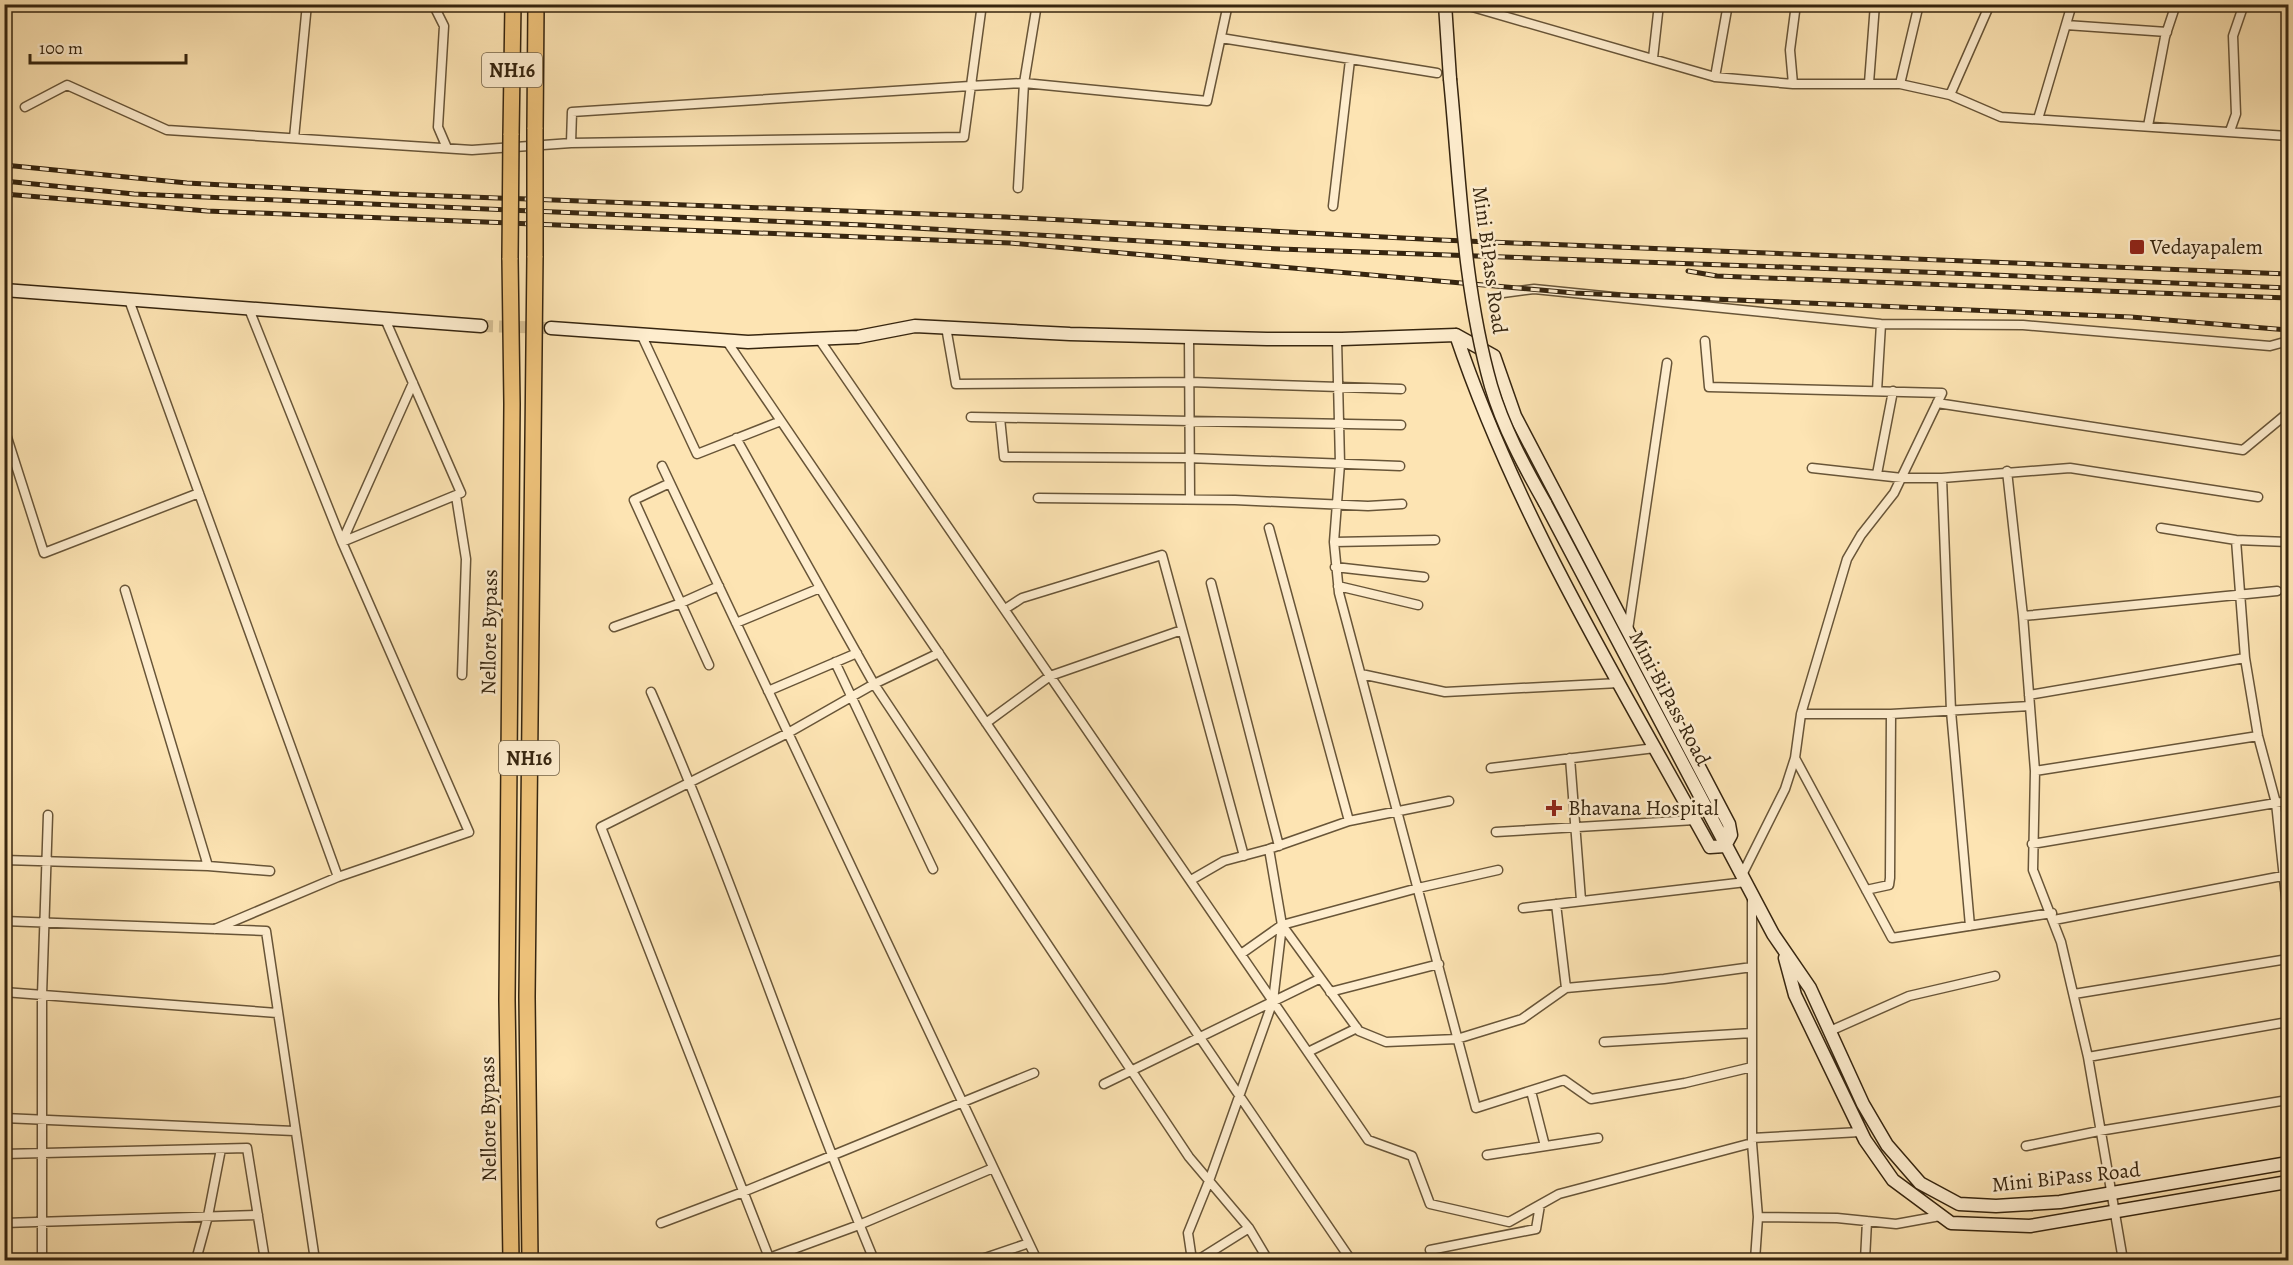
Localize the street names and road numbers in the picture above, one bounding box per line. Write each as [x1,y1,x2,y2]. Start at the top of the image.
road number: NH16 [482,53,542,87]
street label: Mini BiPass Road [1466,184,1514,336]
street label: Nellore Bypass [474,569,504,695]
street label: Mini BiPass Road [1623,626,1718,771]
road number: NH16 [499,741,559,775]
street label: Nellore Bypass [473,1056,503,1182]
street label: Mini BiPass Road [1990,1155,2142,1199]

